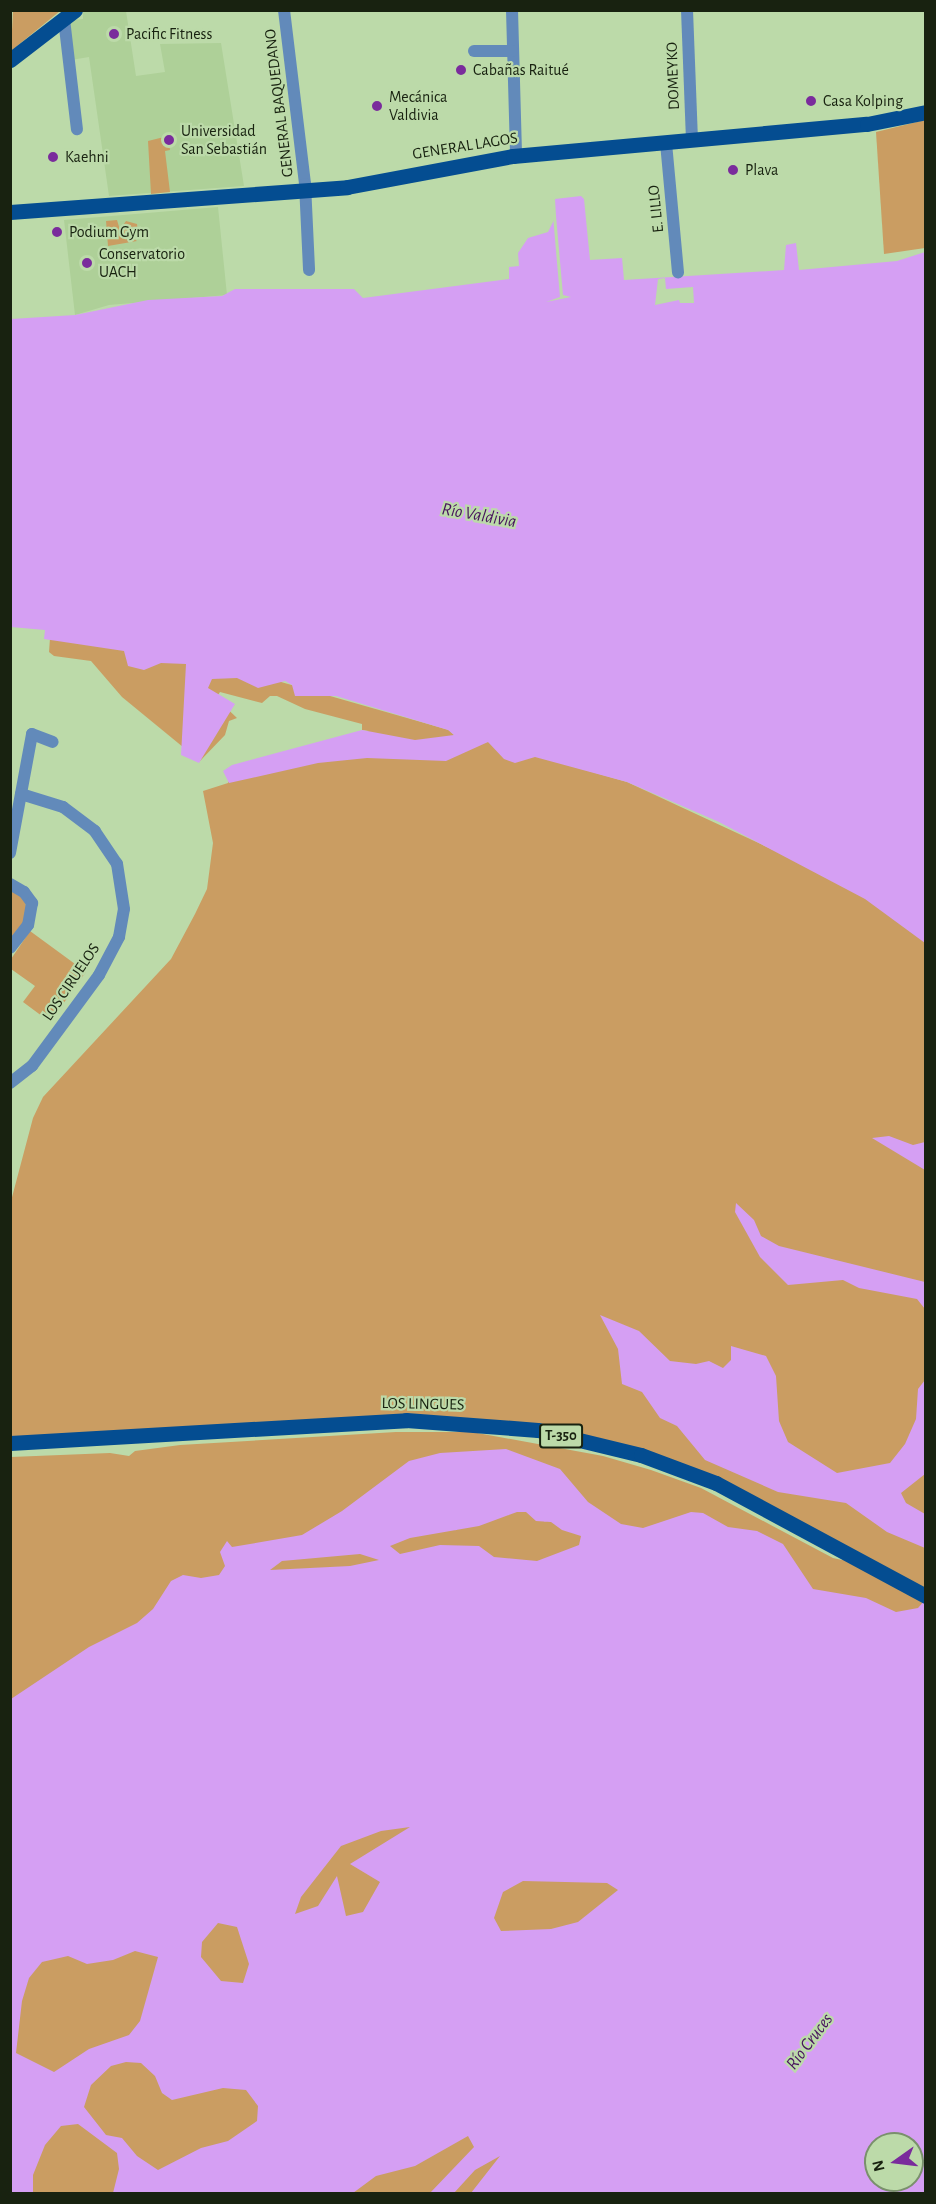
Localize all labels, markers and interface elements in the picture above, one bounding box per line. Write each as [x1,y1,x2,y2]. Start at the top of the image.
place label: Pacific Fitness [126,24,212,44]
marker: Pacific Fitness [107,27,121,41]
street label: GENERAL BAQUEDANO [260,28,298,178]
street label: DOMEYKO [662,42,684,110]
place label: Cabañas Raitué [473,60,569,80]
marker: Cabañas Raitué [454,63,468,77]
place label: Mecánica Valdivia [389,87,447,125]
place label: Casa Kolping [823,91,903,111]
marker: Casa Kolping [804,94,818,108]
marker: Mecánica Valdivia [370,99,384,113]
place label: Universidad San Sebastián [181,121,267,159]
street label: GENERAL LAGOS [411,128,519,164]
marker: Universidad San Sebastián [162,133,176,147]
place label: Kaehni [65,147,109,167]
marker: Kaehni [46,150,60,164]
place label: Plava [745,160,778,180]
marker: Plava [726,163,740,177]
street label: E. LILLO [644,184,668,234]
place label: Podium Gym [69,222,149,242]
marker: Podium Gym [50,225,64,239]
place label: Conservatorio UACH [99,244,185,282]
marker: Conservatorio UACH [80,256,94,270]
water label: Río Valdivia [440,499,518,533]
street label: LOS CIRUELOS [38,940,104,1024]
street label: LOS LINGUES [381,1394,465,1414]
road number: T-350 [538,1424,584,1448]
water label: Río Cruces [782,2010,838,2074]
north arrow [864,2132,924,2192]
text: N [869,2159,888,2173]

